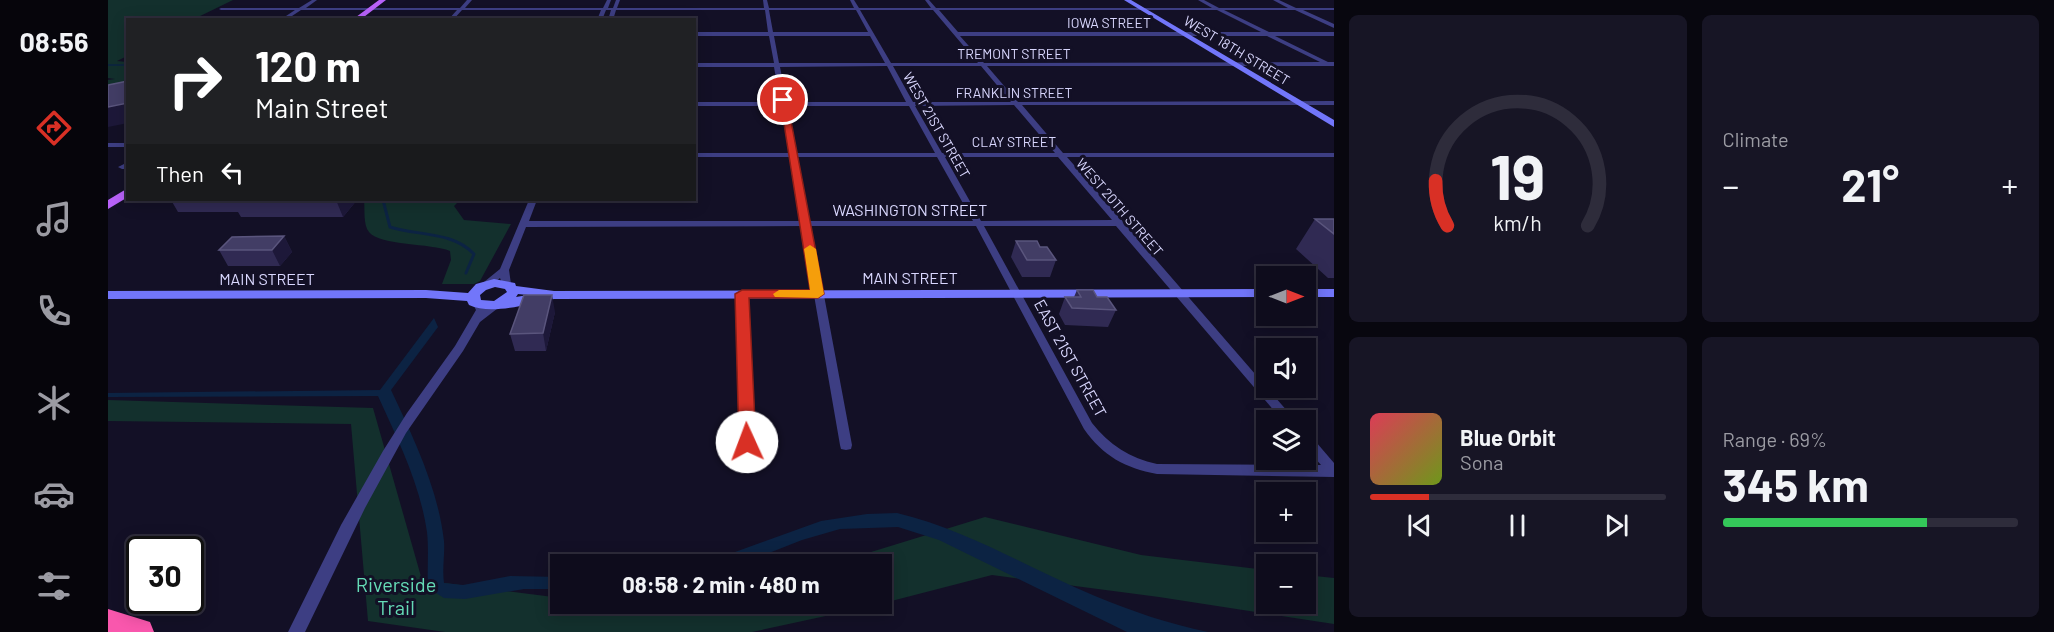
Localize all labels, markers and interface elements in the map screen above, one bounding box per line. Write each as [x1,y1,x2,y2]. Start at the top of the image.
street label: WEST 18TH STREET [1181,12,1293,88]
street label: IOWA STREET [1067,14,1151,31]
text: 08:56 [20,25,88,57]
text: 120 m [255,40,361,90]
icon: right [156,42,234,120]
street label: TREMONT STREET [957,45,1071,62]
street label: WEST 21ST STREET [900,69,974,181]
pin [757,74,808,125]
icon: arrive [766,83,799,116]
street label: FRANKLIN STREET [956,84,1072,101]
text: Main Street [255,91,389,123]
icon: directions [33,107,75,149]
text: Climate [1723,127,1789,151]
street label: CLAY STREET [972,133,1056,150]
text: 19 [1490,138,1545,212]
street label: WEST 20TH STREET [1073,155,1167,259]
icon: left [216,156,249,189]
text: 21° [1841,157,1899,211]
text: Then [156,160,204,186]
text: − [1723,165,1739,205]
text: + [2002,165,2018,205]
icon: music [33,198,75,240]
street label: WASHINGTON STREET [833,200,987,219]
text: km/h [1493,210,1542,235]
north arrow [1256,266,1316,326]
map controls [1256,266,1316,614]
street label: MAIN STREET [862,268,958,287]
street label: MAIN STREET [219,269,315,288]
icon: phone [33,290,75,332]
street label: EAST 21ST STREET [1031,296,1111,420]
button: sound [1256,338,1316,398]
icon: climate [33,382,75,424]
position arrow [715,410,779,474]
button: layers [1256,410,1316,470]
text: Blue Orbit [1460,424,1556,450]
text: Range · 69% [1723,427,1827,451]
text: Sona [1460,450,1504,474]
text: 345 km [1723,457,1869,511]
icon: car [33,473,75,515]
button: + [1256,482,1316,542]
icon: previous [1403,509,1436,542]
icon: pause [1501,509,1534,542]
icon: next [1600,509,1633,542]
speed limit sign: 30 [126,536,204,614]
button: − [1256,554,1316,614]
icon: filters [33,565,75,607]
text: 08:58 · 2 min · 480 m [622,571,820,597]
park label: Riverside Trail [356,572,436,619]

